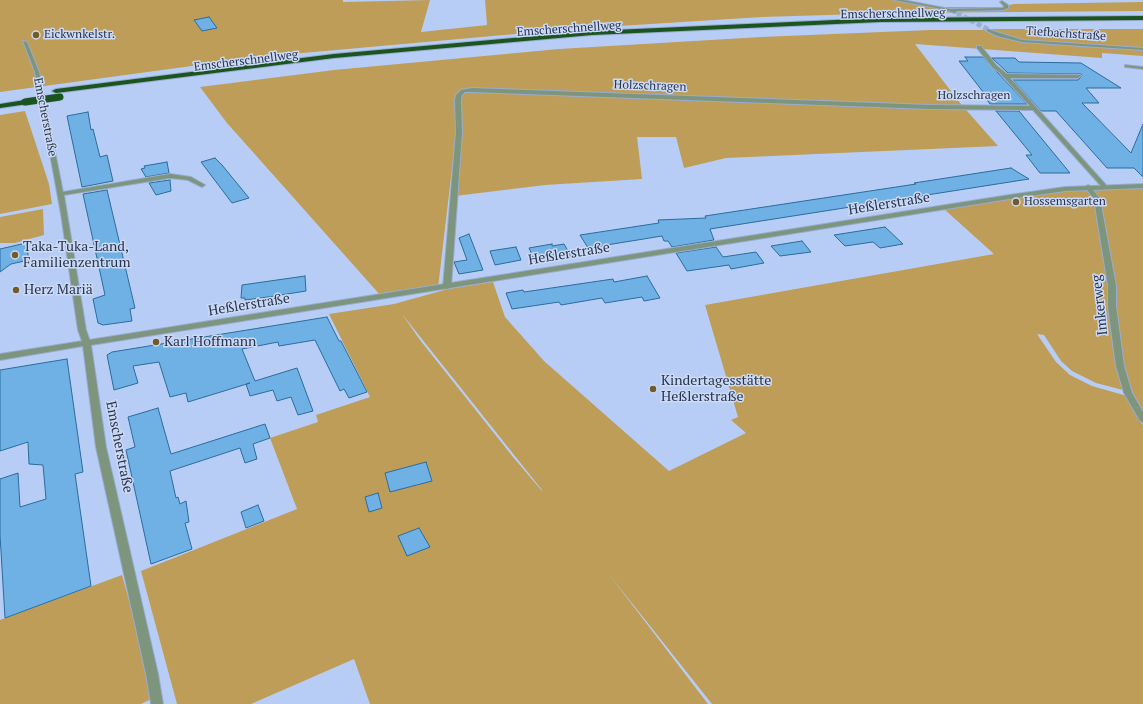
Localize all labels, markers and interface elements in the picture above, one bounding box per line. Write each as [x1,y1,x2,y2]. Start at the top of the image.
street label: Emscherschnellweg [840,6,946,22]
street label: Emscherschnellweg [516,18,622,40]
street label: Tiefbachstraße [1025,24,1107,44]
place label: Eickwnkelstr. [44,28,115,42]
marker: Eickwnkelstr. [31,30,41,40]
street label: Emscherschnellweg [193,47,299,75]
street label: Emscherstraße [30,76,60,158]
street label: Holzschragen [613,78,687,94]
street label: Holzschragen [938,89,1010,103]
street label: Heßlerstraße [847,189,931,219]
place label: Hossemsgarten [1024,195,1106,209]
marker: Hossemsgarten [1011,197,1021,207]
place label: Taka-Tuka-Land, Familienzentrum [23,239,130,272]
street label: Heßlerstraße [527,239,611,269]
marker: Taka-Tuka-Land, Familienzentrum [10,250,20,260]
street label: Imkerweg [1088,274,1112,336]
place label: Herz Mariä [24,282,93,298]
marker: Herz Mariä [11,285,21,295]
street label: Heßlerstraße [207,290,291,320]
place label: Karl Hoffmann [164,334,256,350]
marker: Karl Hoffmann [151,337,161,347]
place label: Kindertagesstätte Heßlerstraße [661,373,771,406]
marker: Kindertagesstätte Heßlerstraße [648,384,658,394]
street label: Emscherstraße [102,400,136,494]

